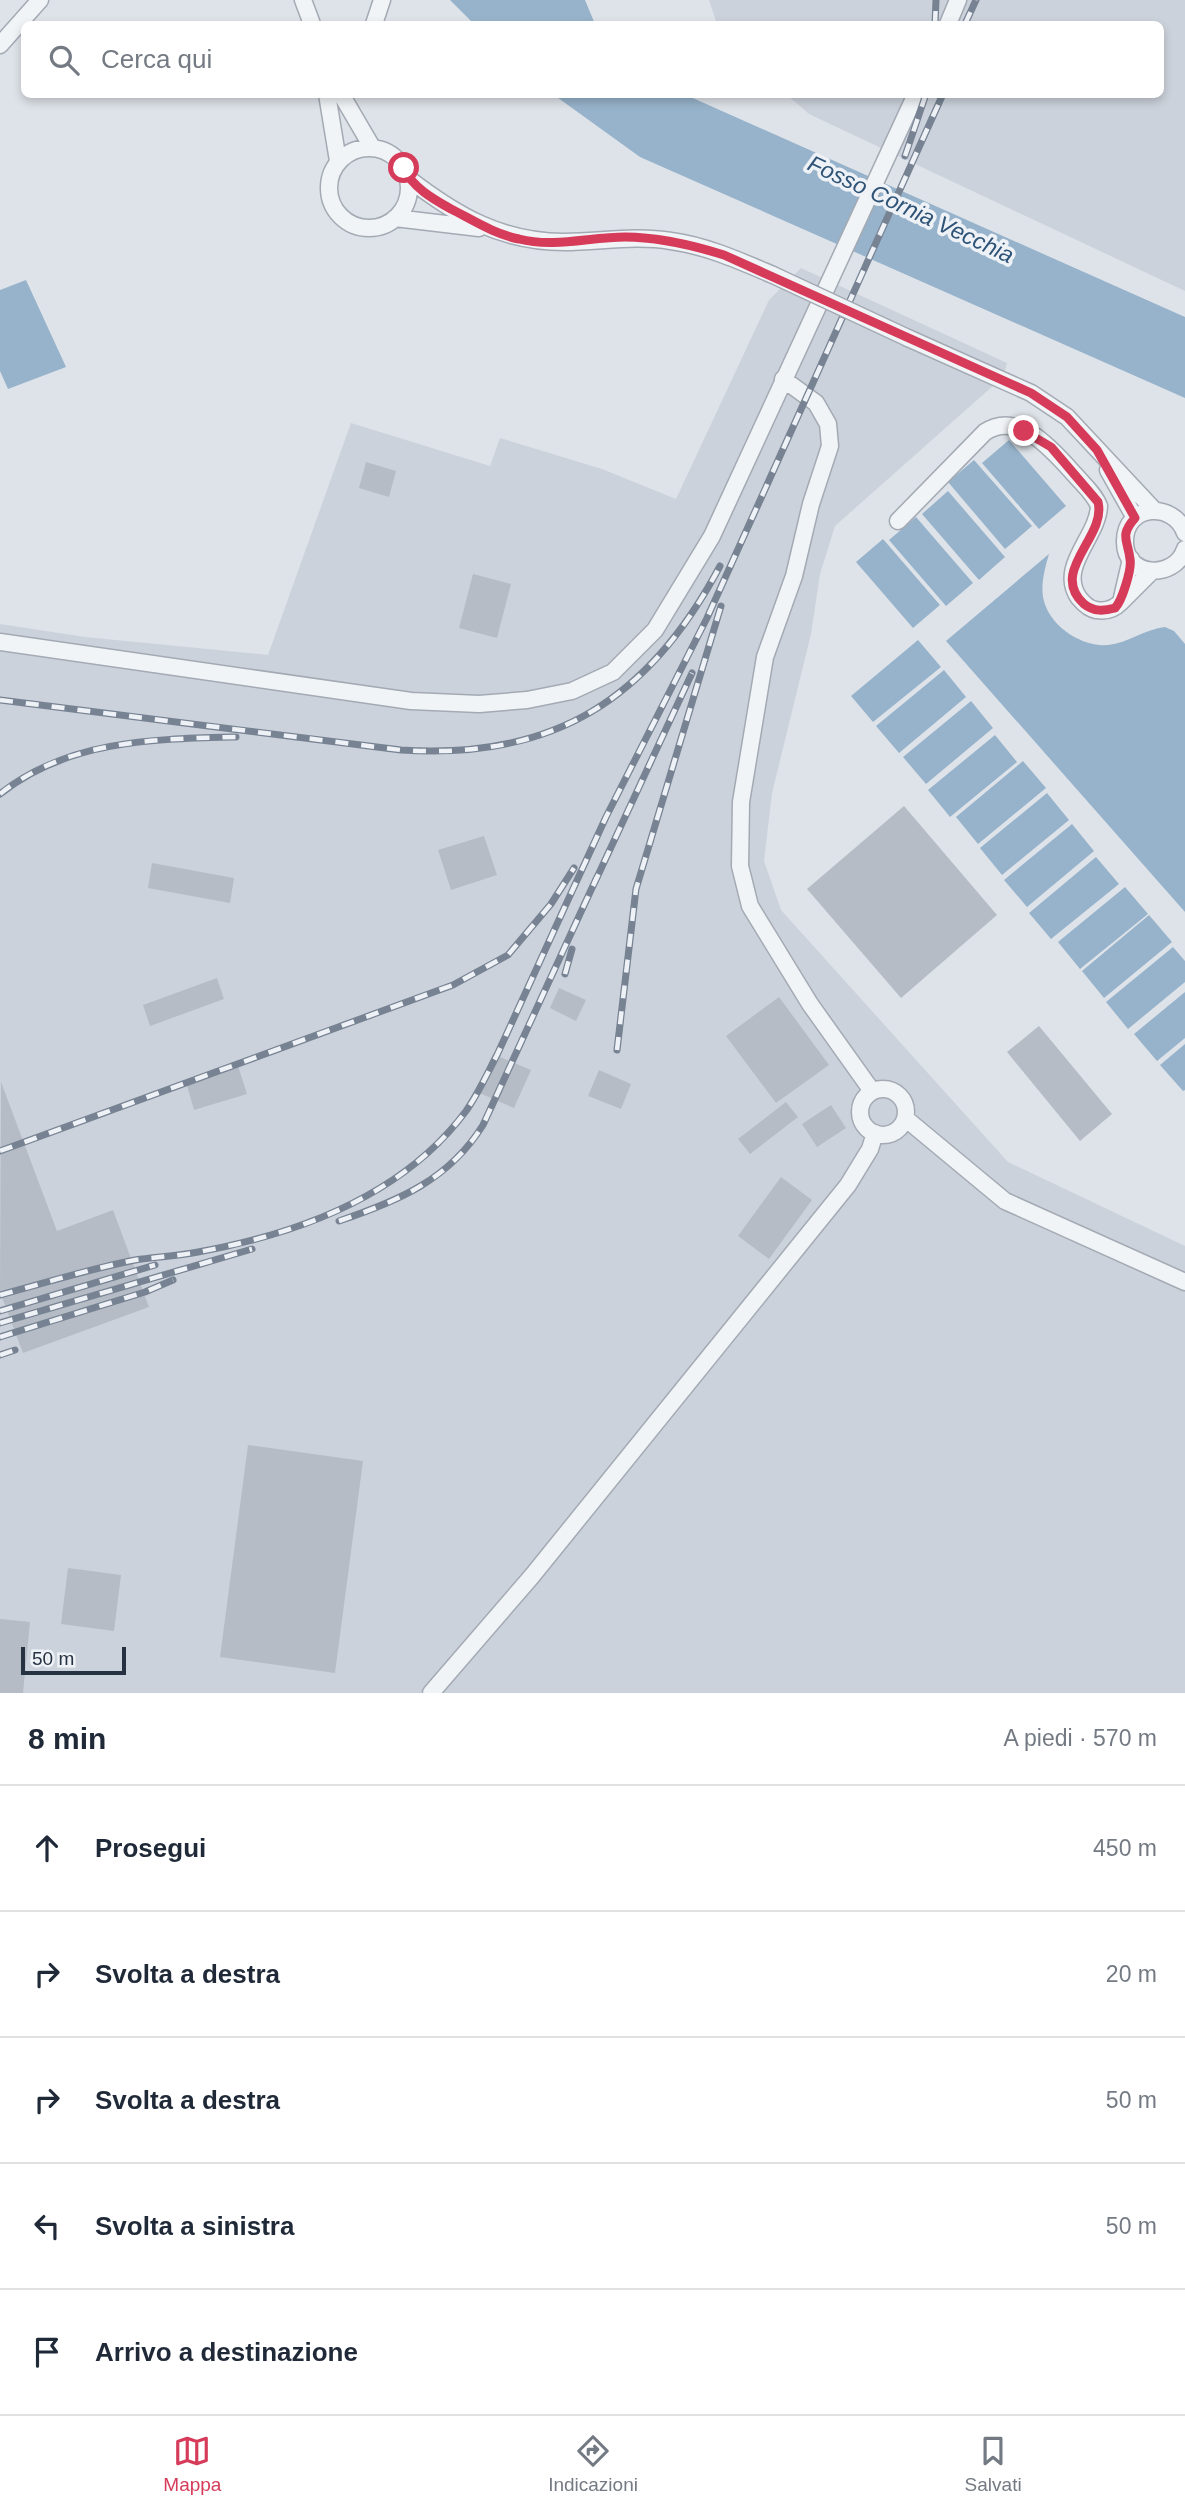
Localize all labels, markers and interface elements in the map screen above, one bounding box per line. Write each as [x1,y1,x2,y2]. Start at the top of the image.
search box [21,21,1164,98]
icon: search [45,41,83,79]
text: Cerca qui [101,44,212,74]
water label: Fosso Cornia Vecchia [804,150,1018,268]
route start [388,152,419,183]
route end [1008,415,1039,446]
scale bar [21,1644,126,1676]
text: 50 m [32,1648,74,1669]
text: 8 min [28,1722,106,1755]
text: A piedi · 570 m [1004,1725,1157,1751]
icon: ahead [28,1829,66,1867]
text: Prosegui [95,1833,206,1863]
text: 450 m [1093,1835,1157,1861]
icon: right [28,1955,66,1993]
text: Svolta a destra [95,1959,280,1989]
text: 20 m [1106,1961,1157,1987]
icon: right [28,2081,66,2119]
text: Svolta a destra [95,2085,280,2115]
text: 50 m [1106,2087,1157,2113]
icon: left [28,2207,66,2245]
text: Svolta a sinistra [95,2211,294,2241]
text: 50 m [1106,2213,1157,2239]
icon: arrive [28,2333,66,2371]
text: Arrivo a destinazione [95,2337,358,2367]
tab: Mappa [163,2432,221,2496]
tab: Indicazioni [548,2432,638,2496]
tab: Salvati [965,2432,1022,2496]

